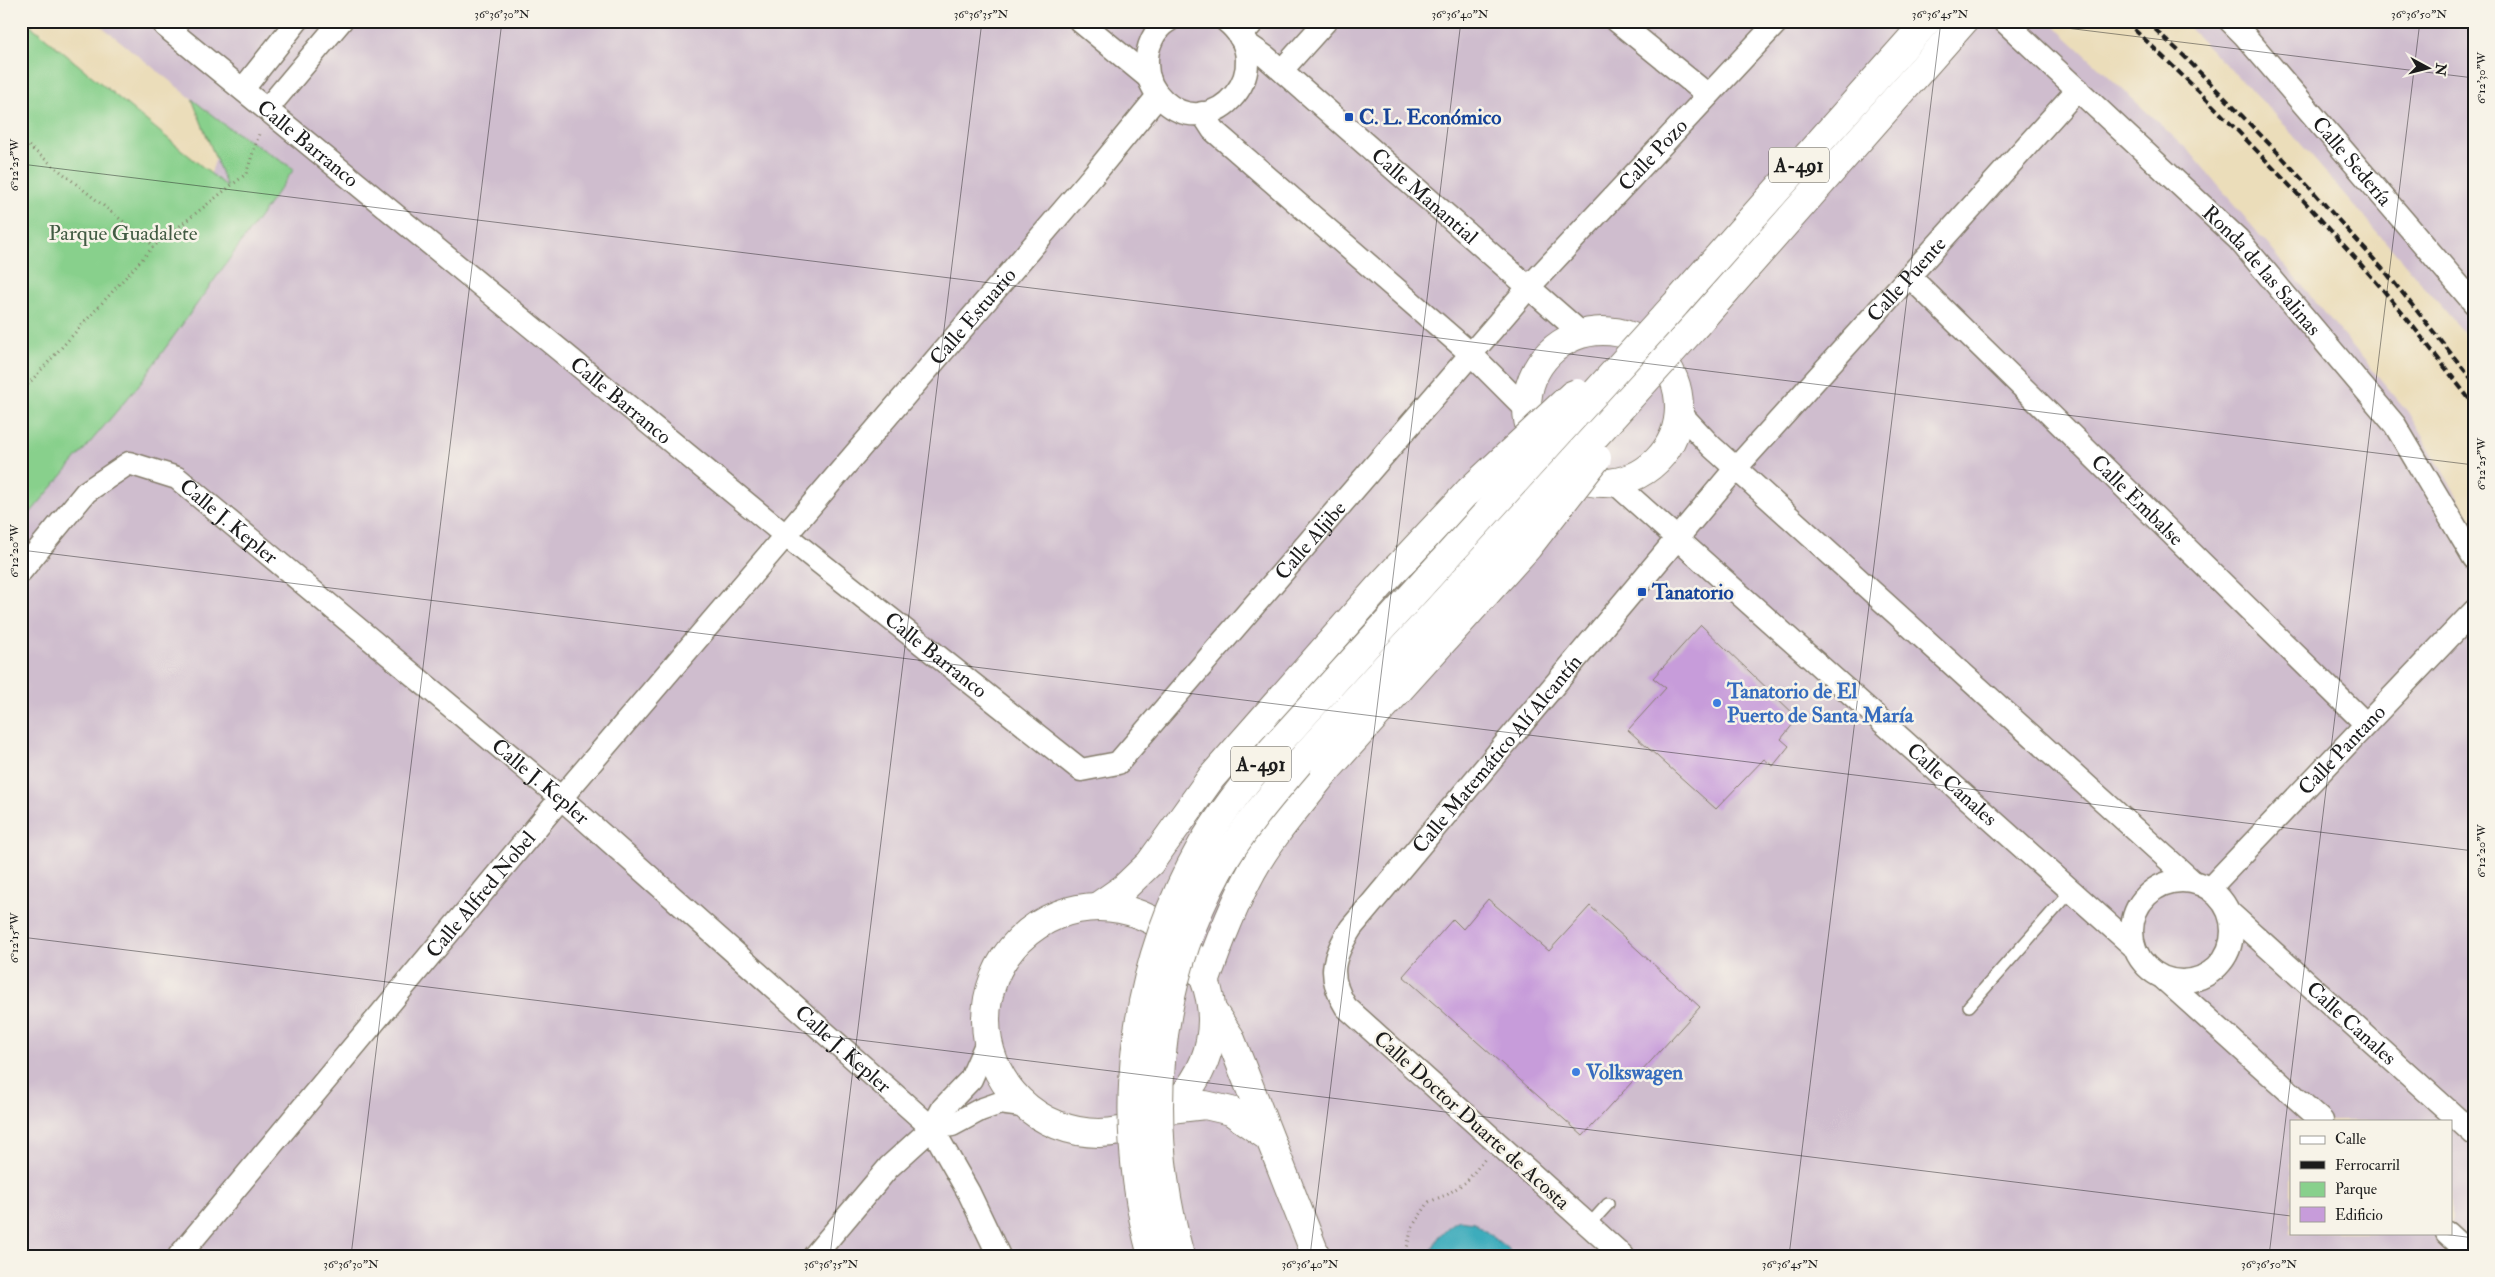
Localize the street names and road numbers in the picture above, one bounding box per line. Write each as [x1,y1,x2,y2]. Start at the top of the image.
street label: Calle Barranco [251,94,364,193]
street label: Calle Sedería [2306,111,2398,212]
street label: Calle Pozo [1613,113,1694,197]
street label: Calle Manantial [1365,142,1484,251]
road number: A-491 [1769,148,1829,182]
street label: Ronda de las Salinas [2196,200,2327,342]
street label: Calle Puente [1861,231,1953,328]
street label: Calle Estuario [924,262,1022,371]
street label: Calle Barranco [564,351,677,450]
street label: Calle Embalse [2085,449,2189,552]
street label: Calle J. Kepler [174,473,283,571]
street label: Calle Aljibe [1269,495,1352,586]
street label: Calle Barranco [879,606,993,704]
street label: Calle Matemático Alí Alcantín [1406,649,1588,859]
street label: Calle Pantano [2293,699,2392,801]
street label: Calle J. Kepler [486,733,595,831]
street label: Calle Canales [1901,737,2003,832]
road number: A-491 [1231,746,1291,782]
street label: Calle Alfred Nobel [420,825,542,964]
street label: Calle Canales [2300,976,2402,1071]
street label: Calle J. Kepler [789,999,897,1099]
street label: Calle Doctor Duarte de Acosta [1368,1025,1576,1216]

